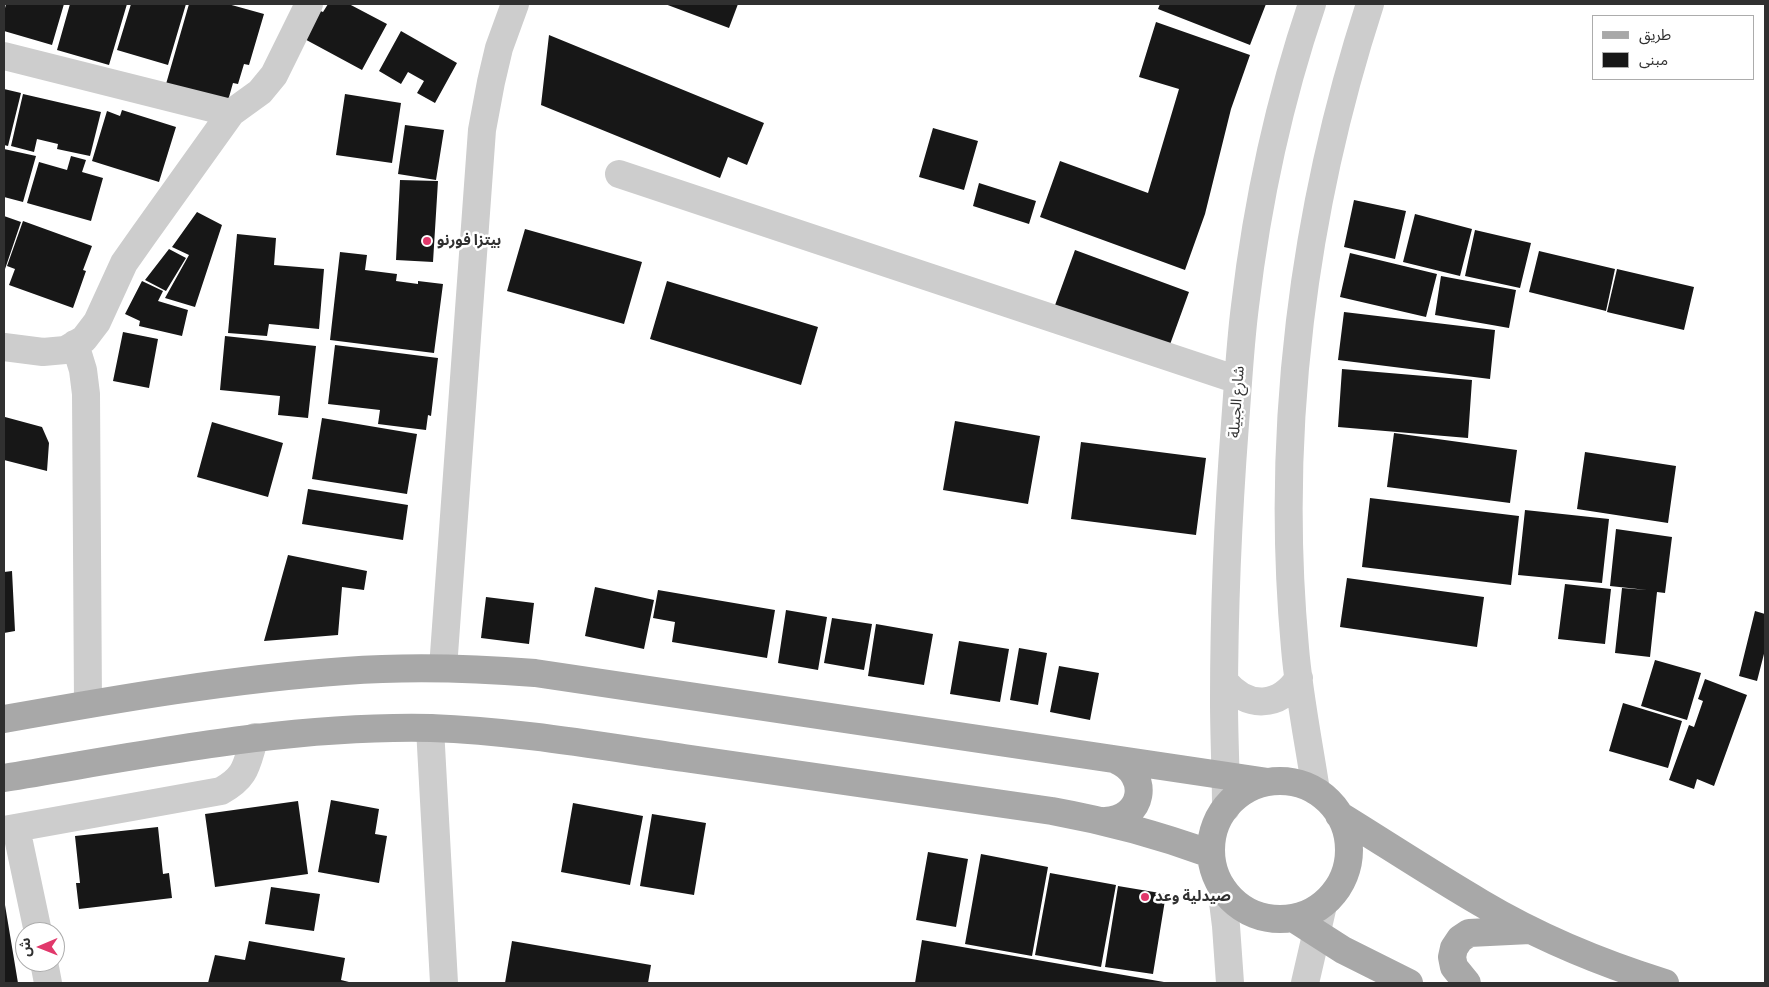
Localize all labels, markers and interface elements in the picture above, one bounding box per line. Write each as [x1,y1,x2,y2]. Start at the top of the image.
legend [1592,15,1754,80]
text: طريق [1639,26,1671,44]
text: مبنى [1639,51,1668,69]
place label: بيتزا فورنو [437,232,501,250]
marker: بيتزا فورنو [421,235,433,247]
street label: شارع الجبيلة [1225,365,1249,439]
place label: صيدلية وعد [1155,888,1231,906]
marker: صيدلية وعد [1139,891,1151,903]
north arrow [15,922,65,972]
text: ش [17,938,34,957]

